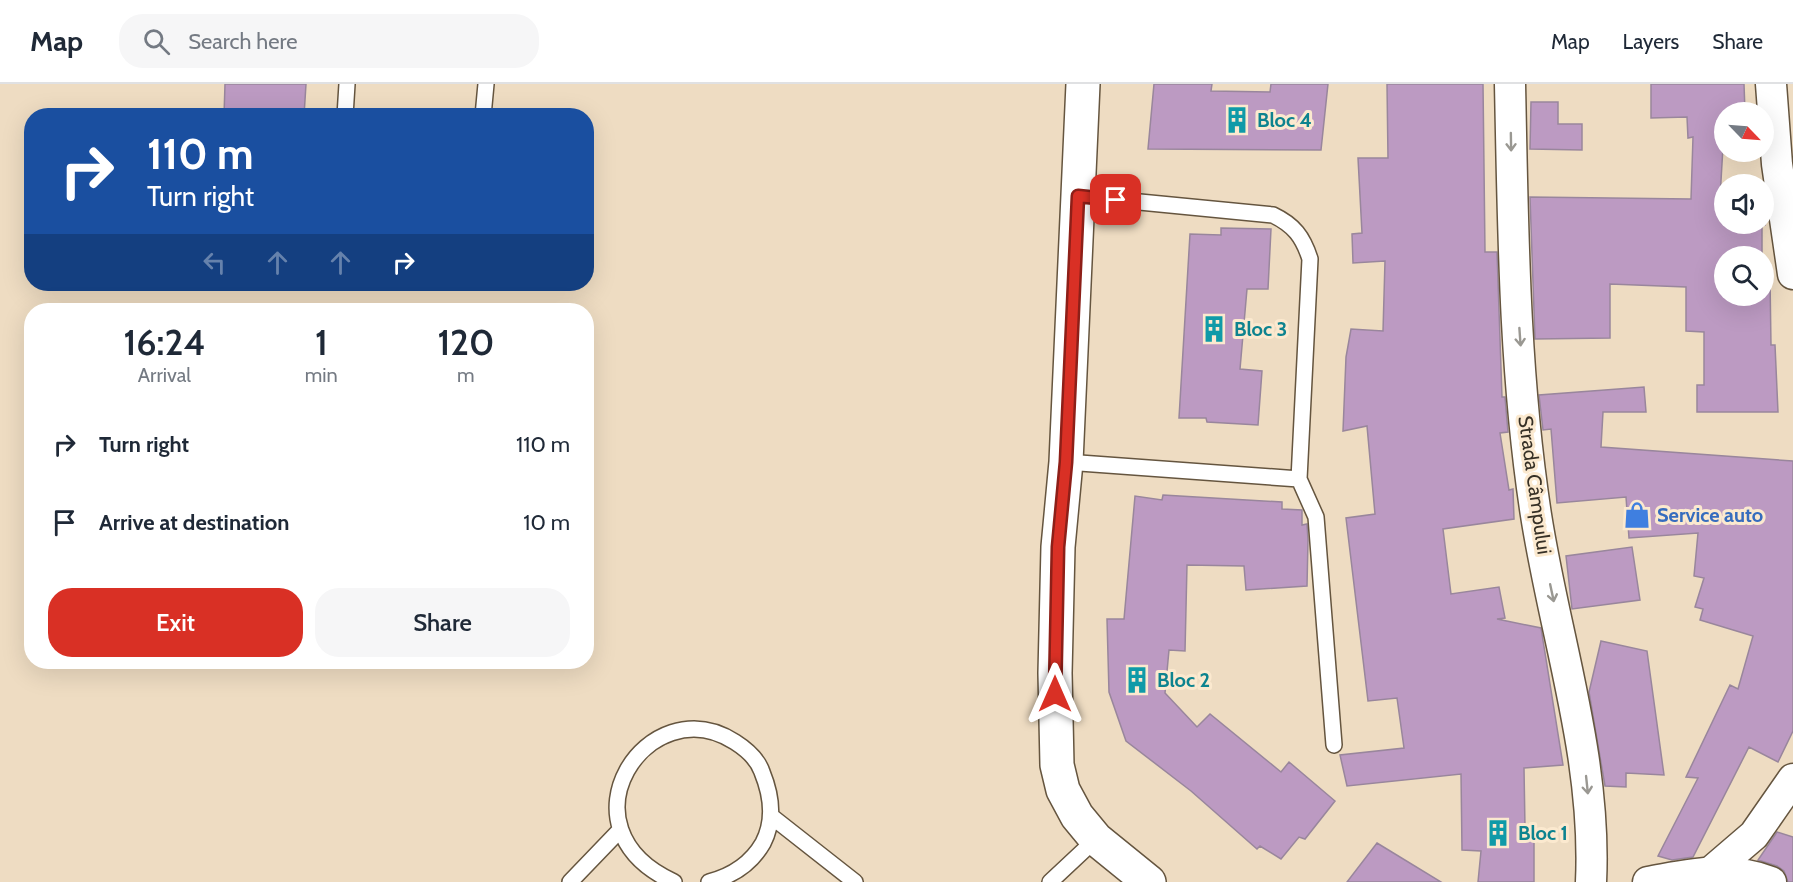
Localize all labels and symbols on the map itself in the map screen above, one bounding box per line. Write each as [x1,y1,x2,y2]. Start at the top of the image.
north arrow [1714,102,1774,162]
building icon: Bloc 4 [1222,105,1252,135]
place label: Bloc 4 [1257,108,1312,132]
one-way arrow [1505,132,1517,152]
pin [1090,174,1141,225]
building icon: Bloc 3 [1199,314,1229,344]
place label: Bloc 3 [1234,317,1287,341]
one-way arrow [1515,327,1526,347]
street label: Strada Câmpului [1513,414,1557,556]
shop icon: Service auto [1622,500,1652,530]
place label: Service auto [1657,503,1763,527]
one-way arrow [1547,583,1558,602]
position arrow [1023,662,1087,726]
building icon: Bloc 2 [1122,665,1152,695]
place label: Bloc 2 [1157,668,1210,692]
one-way arrow [1582,774,1593,794]
building icon: Bloc 1 [1483,818,1513,848]
place label: Bloc 1 [1518,821,1568,845]

